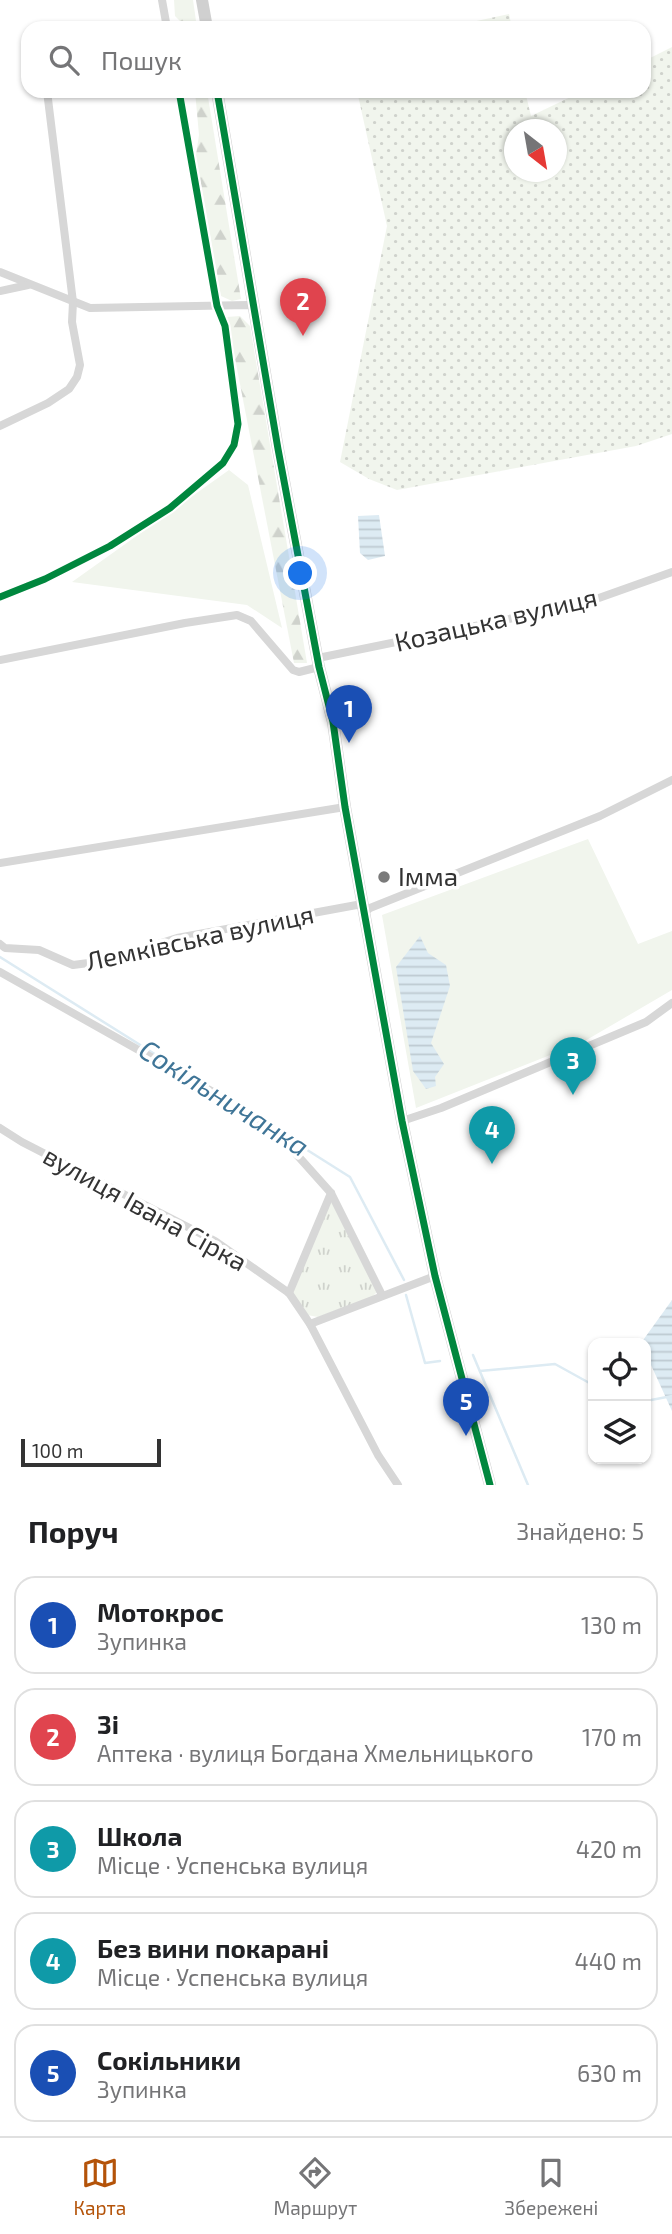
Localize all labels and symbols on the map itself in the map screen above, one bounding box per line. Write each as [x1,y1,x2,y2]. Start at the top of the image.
north arrow [504,119,567,182]
pin: 2 [280,278,326,336]
your location [283,556,317,590]
street label: Козацька вулиця [391,580,600,658]
pin: 1 [326,685,372,743]
place label: Імма [398,860,458,891]
marker: Імма [376,869,392,885]
street label: Лемківська вулиця [83,897,317,977]
water label: Сокільничанка [133,1031,316,1163]
pin: 3 [550,1037,596,1095]
pin: 4 [469,1106,515,1164]
street label: вулиця Івана Сірка [38,1139,253,1277]
pin: 5 [443,1378,489,1436]
scale bar [21,1436,161,1468]

